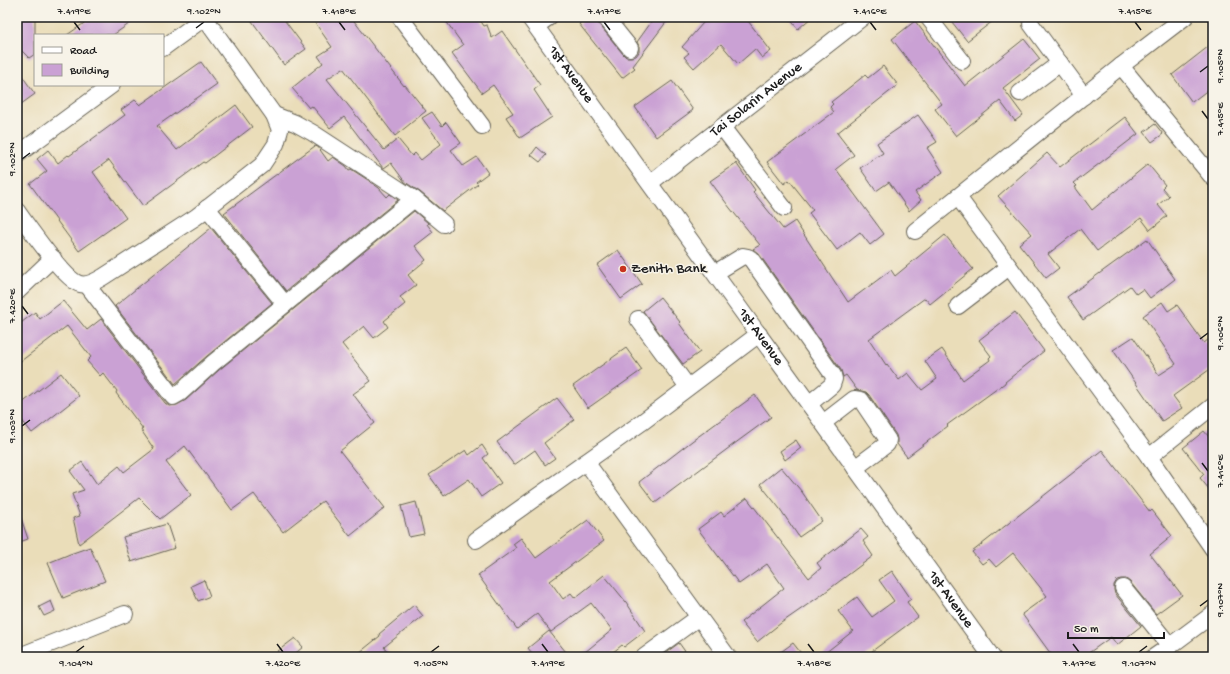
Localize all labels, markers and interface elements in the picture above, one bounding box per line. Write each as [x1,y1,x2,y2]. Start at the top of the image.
text: 7.419°E [57,6,91,18]
text: 9.102°N [186,6,221,18]
text: 7.418°E [321,6,356,18]
text: 7.417°E [586,6,621,18]
text: 7.416°E [853,6,887,18]
text: 7.415°E [1117,6,1152,18]
legend [34,34,164,86]
street label: 1st Avenue [543,42,598,107]
text: Road [70,45,97,59]
text: 9.105°N [1215,48,1227,84]
street label: Tai Solarin Avenue [706,58,806,142]
text: Building [69,65,109,79]
text: 7.415°E [1215,102,1227,137]
text: 9.102°N [7,142,19,177]
place label: Zenith Bank [631,260,708,278]
marker: Zenith Bank [618,264,628,274]
text: 7.420°E [7,288,19,324]
street label: 1st Avenue [733,304,787,369]
text: 9.106°N [1215,316,1227,351]
text: 9.103°N [7,408,19,444]
text: 7.416°E [1215,454,1227,488]
street label: 1st Avenue [923,567,977,632]
text: 9.107°N [1215,582,1227,618]
scale bar [1068,614,1164,640]
text: 50 m [1074,623,1099,637]
text: 9.104°N [58,658,93,670]
text: 7.420°E [265,658,301,670]
text: 9.105°N [413,658,449,670]
text: 7.419°E [531,658,565,670]
text: 7.418°E [796,658,831,670]
text: 7.417°E [1061,658,1096,670]
text: 9.107°N [1121,658,1157,670]

